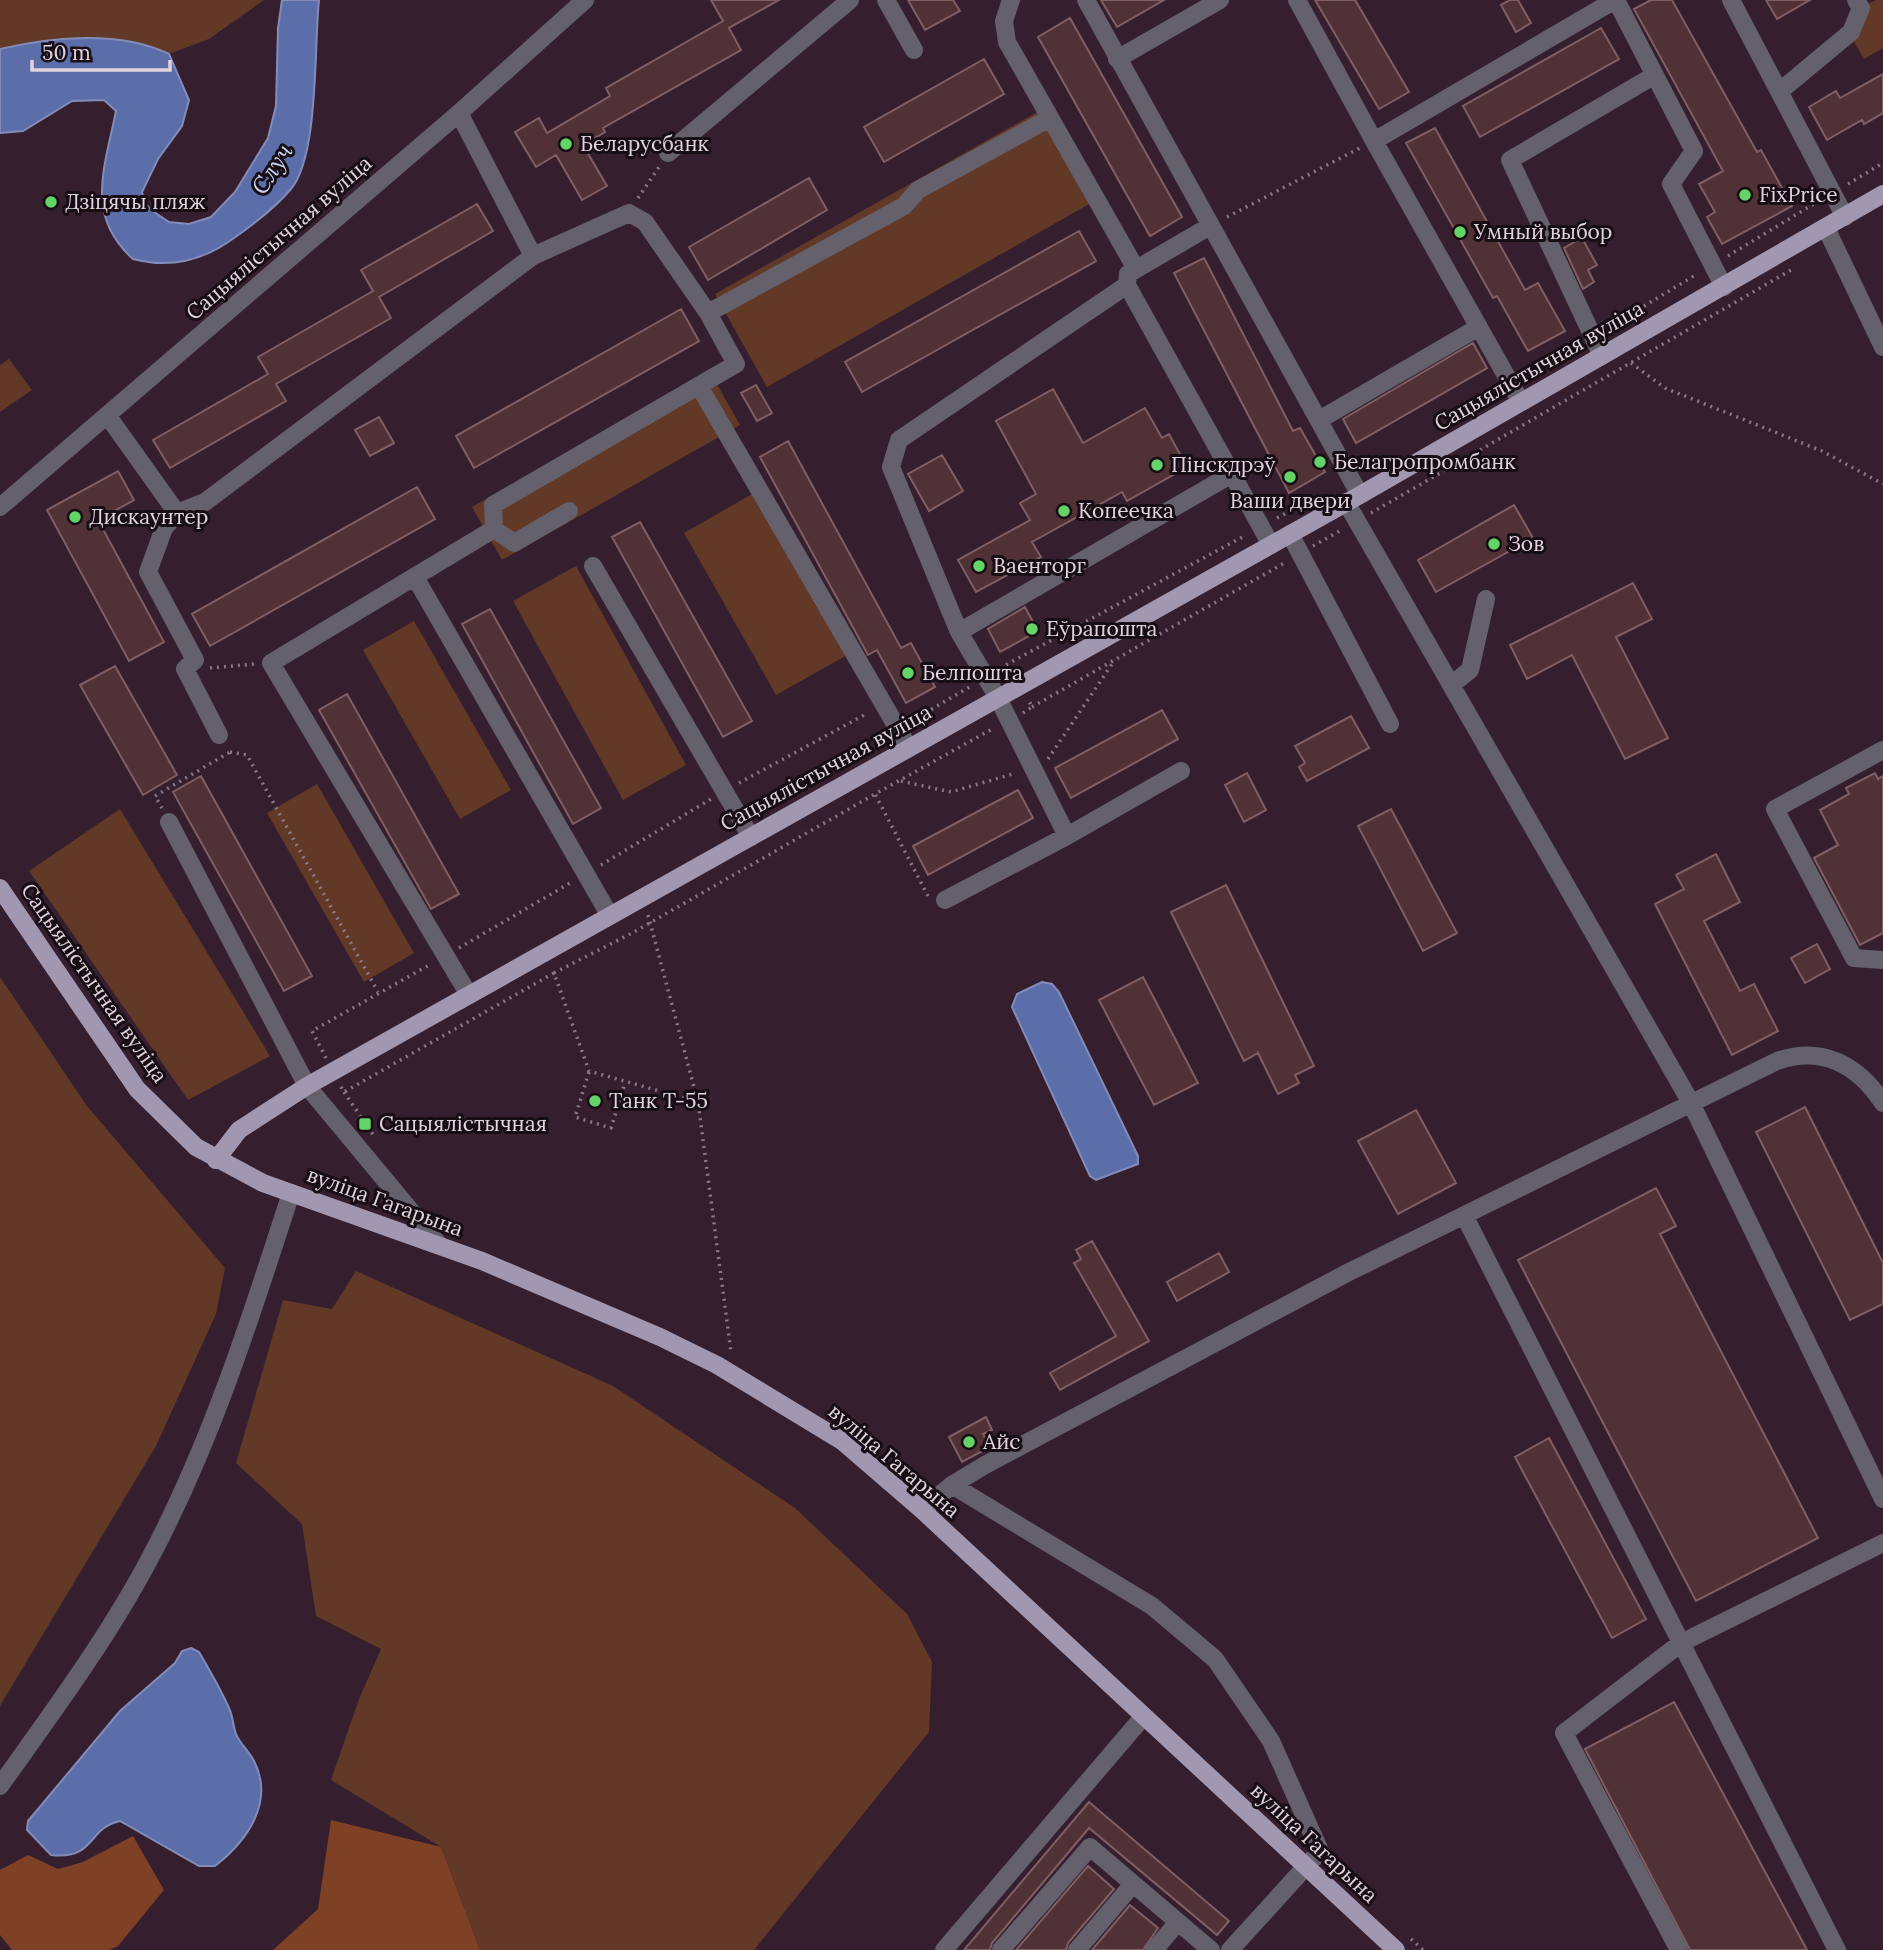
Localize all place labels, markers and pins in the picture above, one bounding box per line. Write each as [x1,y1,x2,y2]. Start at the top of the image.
place label: Беларусбанк [580,130,709,157]
marker: Беларусбанк [558,136,574,152]
place label: FixPrice [1759,181,1838,208]
marker: FixPrice [1737,187,1753,203]
place label: Дзіцячы пляж [65,188,206,215]
marker: Дзіцячы пляж [43,194,59,210]
place label: Умный выбор [1473,218,1612,245]
marker: Умный выбор [1452,224,1468,240]
place label: Белагропромбанк [1334,448,1516,475]
place label: Пінскдрэў [1171,451,1275,478]
marker: Белагропромбанк [1312,454,1328,470]
marker: Пінскдрэў [1149,457,1165,473]
marker: Ваши двери [1282,469,1298,485]
place label: Ваши двери [1230,487,1350,514]
place label: Копеечка [1078,497,1174,524]
place label: Дискаунтер [89,503,208,530]
marker: Копеечка [1056,503,1072,519]
marker: Дискаунтер [67,509,83,525]
place label: Зов [1508,530,1544,557]
marker: Зов [1486,536,1502,552]
place label: Ваенторг [993,552,1086,579]
marker: Ваенторг [971,558,987,574]
place label: Еўрапошта [1046,615,1158,642]
marker: Еўрапошта [1024,621,1040,637]
place label: Белпошта [922,659,1023,686]
marker: Белпошта [900,665,916,681]
place label: Танк Т-55 [609,1087,708,1114]
marker: Танк Т-55 [587,1093,603,1109]
place label: Сацыялістычная [379,1110,547,1137]
marker: Сацыялістычная [357,1116,373,1132]
place label: Айс [982,1428,1021,1455]
marker: Айс [961,1434,977,1450]

